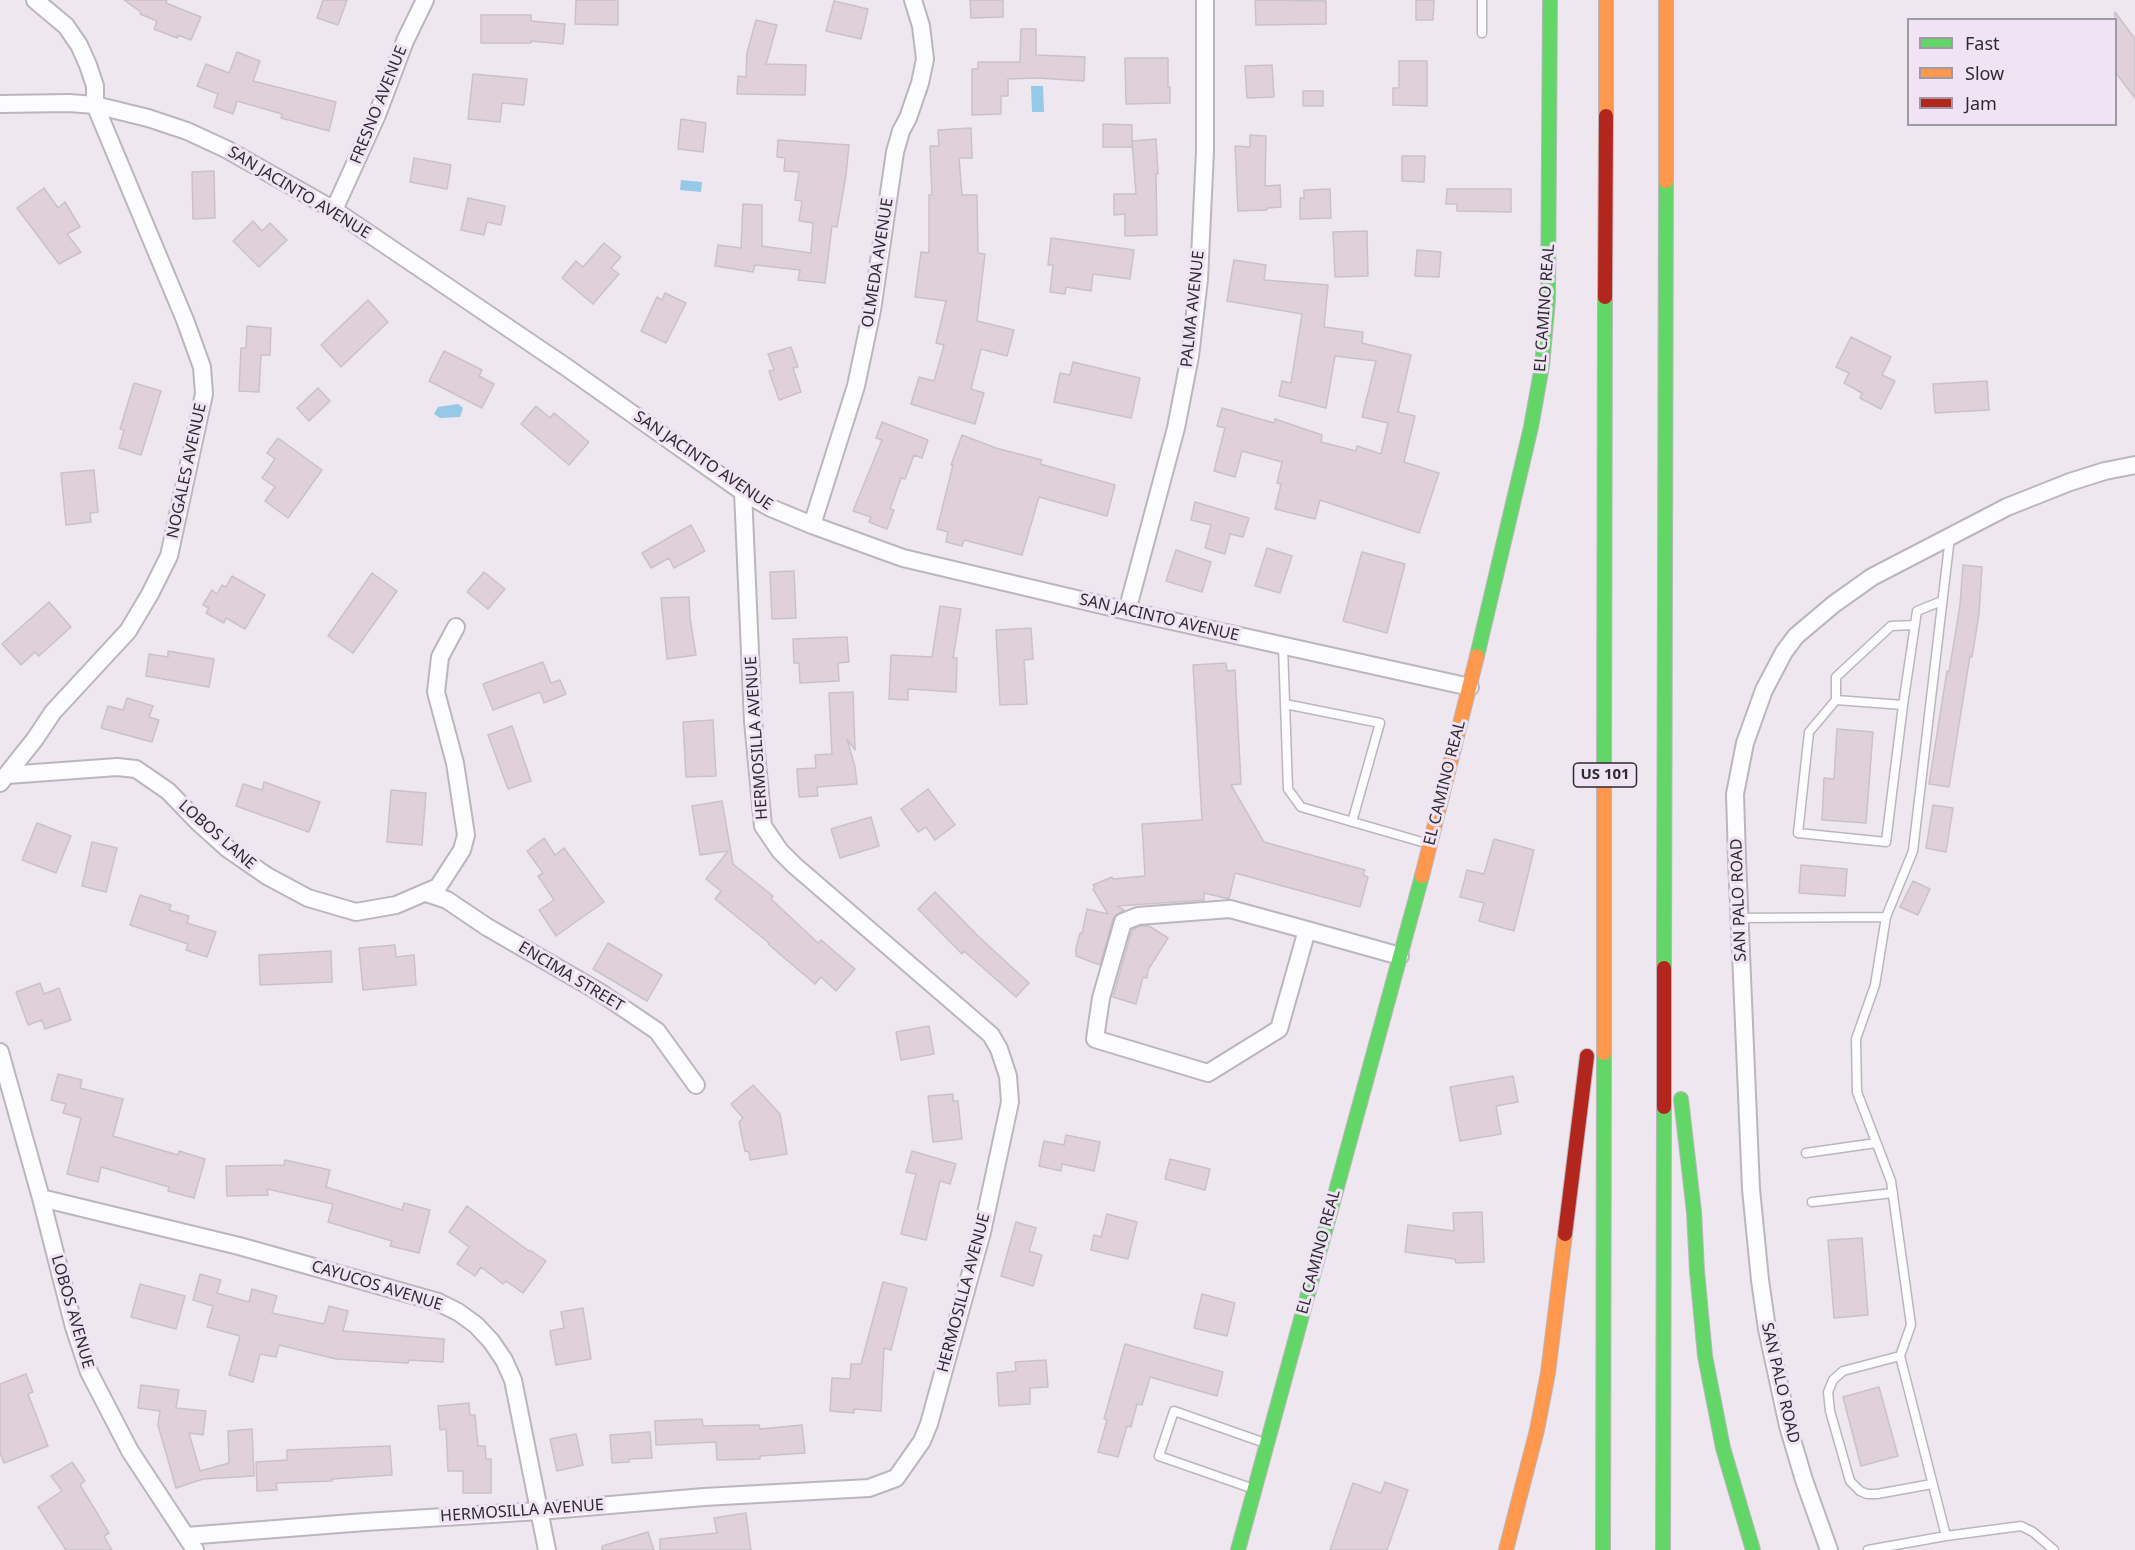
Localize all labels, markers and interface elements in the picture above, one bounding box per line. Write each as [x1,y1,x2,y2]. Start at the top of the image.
legend [1907,18,2117,126]
text: Fast [1965,31,2000,55]
street label: FRESNO AVENUE [347,43,411,167]
text: Slow [1965,61,2004,85]
text: Jam [1965,91,1997,115]
street label: SAN JACINTO AVENUE [224,143,374,243]
street label: OLMEDA AVENUE [858,197,898,329]
street label: EL CAMINO REAL [1531,243,1559,373]
street label: PALMA AVENUE [1177,250,1209,368]
street label: NOGALES AVENUE [163,402,211,540]
street label: SAN JACINTO AVENUE [630,407,776,515]
street label: SAN JACINTO AVENUE [1077,590,1241,646]
street label: HERMOSILLA AVENUE [742,656,772,820]
street label: EL CAMINO REAL [1420,719,1470,847]
road number: US 101 [1574,763,1636,787]
street label: LOBOS LANE [174,796,260,874]
street label: SAN PALO ROAD [1727,838,1751,962]
street label: ENCIMA STREET [515,938,627,1016]
street label: EL CAMINO REAL [1293,1188,1345,1316]
street label: HERMOSILLA AVENUE [934,1211,994,1375]
street label: LOBOS AVENUE [47,1253,97,1371]
street label: CAYUCOS AVENUE [309,1257,445,1315]
street label: SAN PALO ROAD [1757,1321,1803,1445]
street label: HERMOSILLA AVENUE [440,1496,604,1526]

